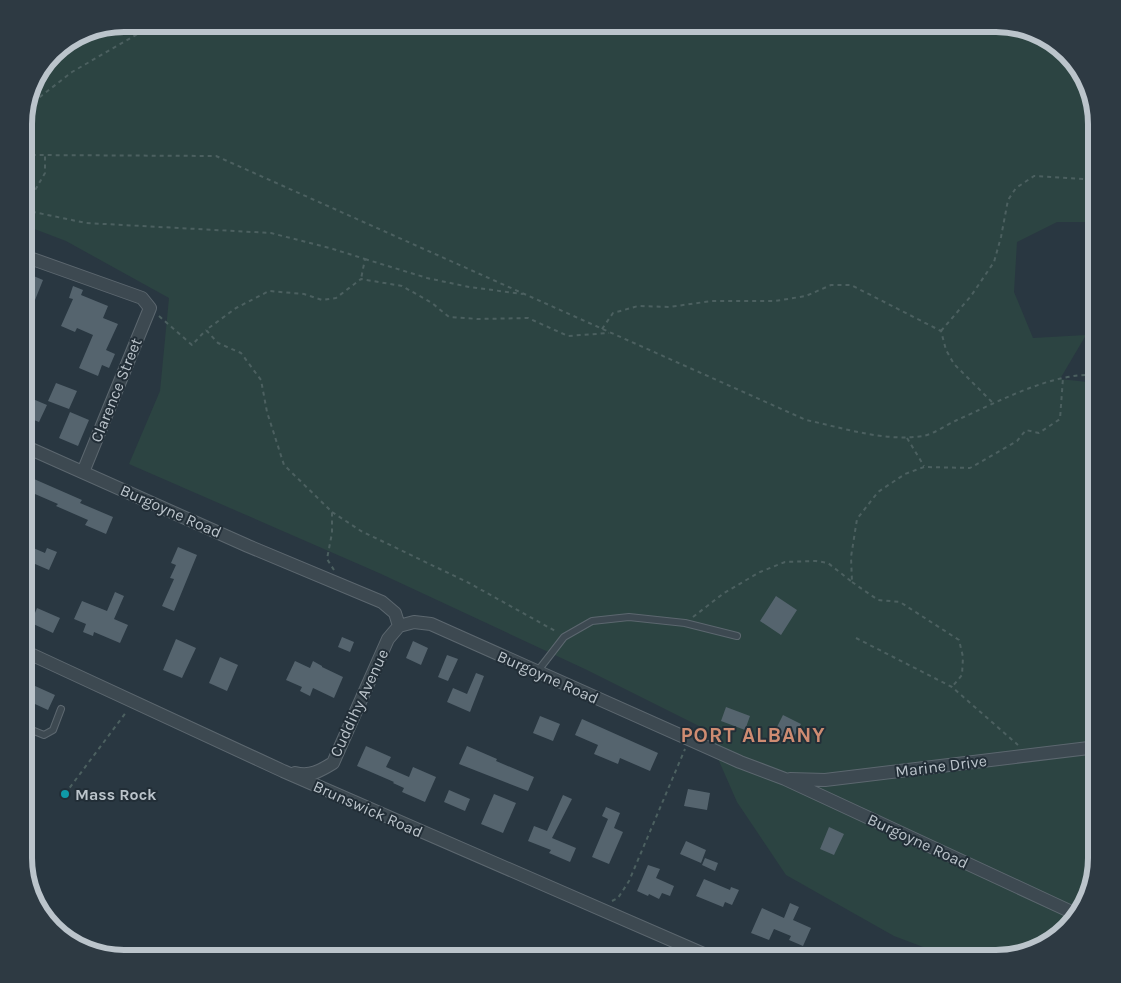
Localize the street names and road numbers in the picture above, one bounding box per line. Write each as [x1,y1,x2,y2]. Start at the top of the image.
street label: Clarence Street [86,335,146,445]
street label: Burgoyne Road [117,480,225,542]
street label: Cuddihy Avenue [326,646,392,760]
street label: Burgoyne Road [494,646,602,708]
street label: Marine Drive [894,751,988,781]
street label: Brunswick Road [310,776,426,842]
street label: Burgoyne Road [865,809,971,873]

